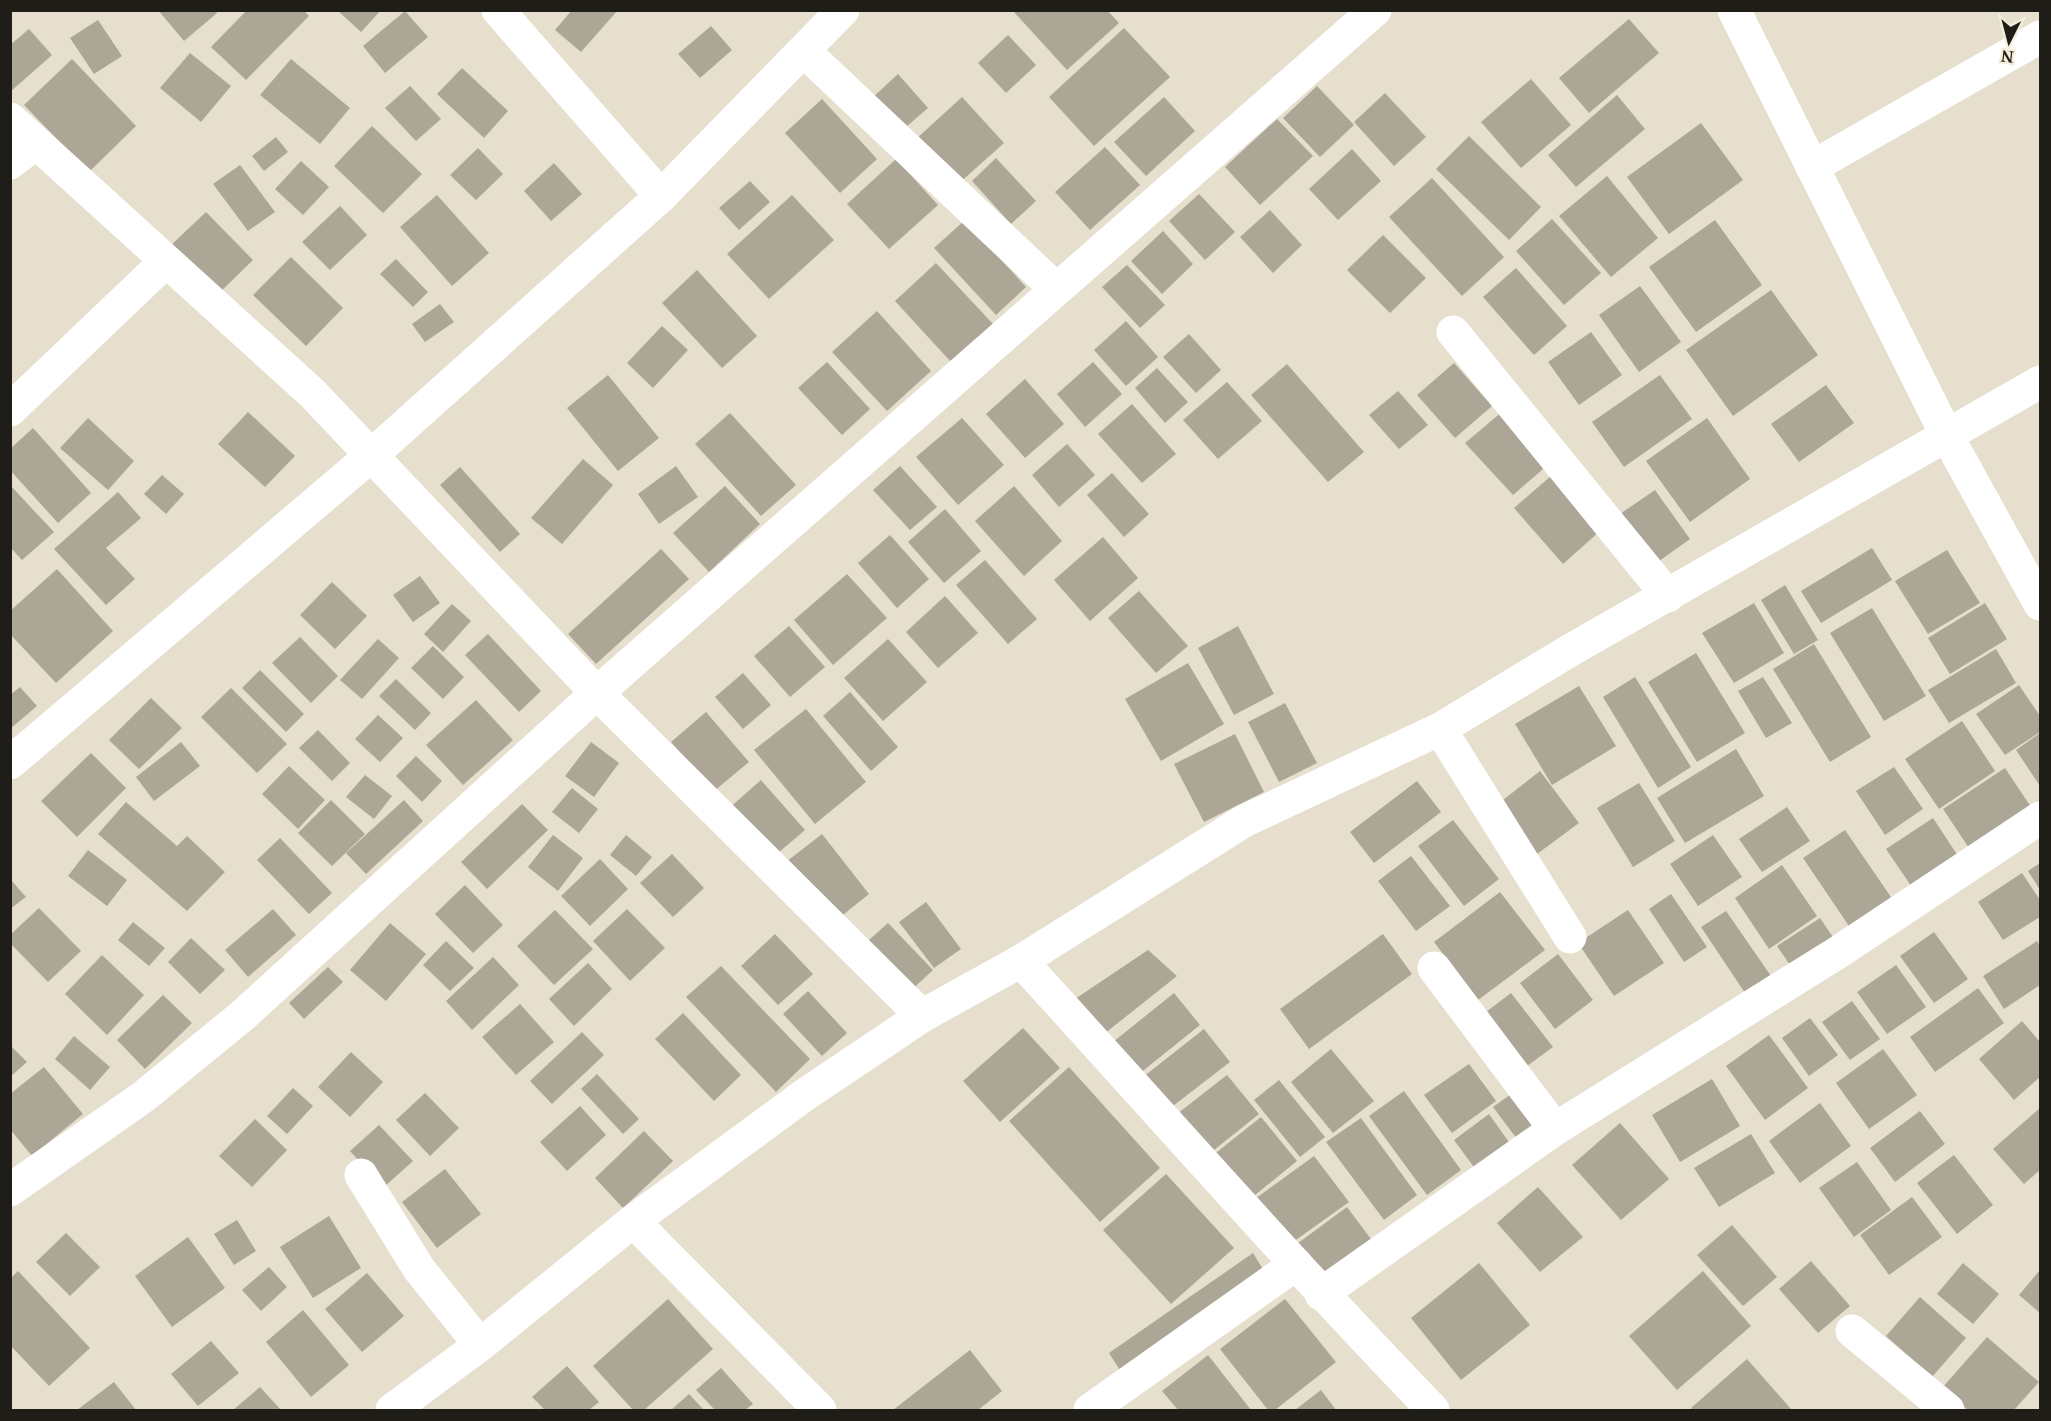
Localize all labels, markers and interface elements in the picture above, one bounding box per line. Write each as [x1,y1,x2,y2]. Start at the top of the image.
north arrow [1979,12,2039,72]
text: N [2000,45,2015,69]

